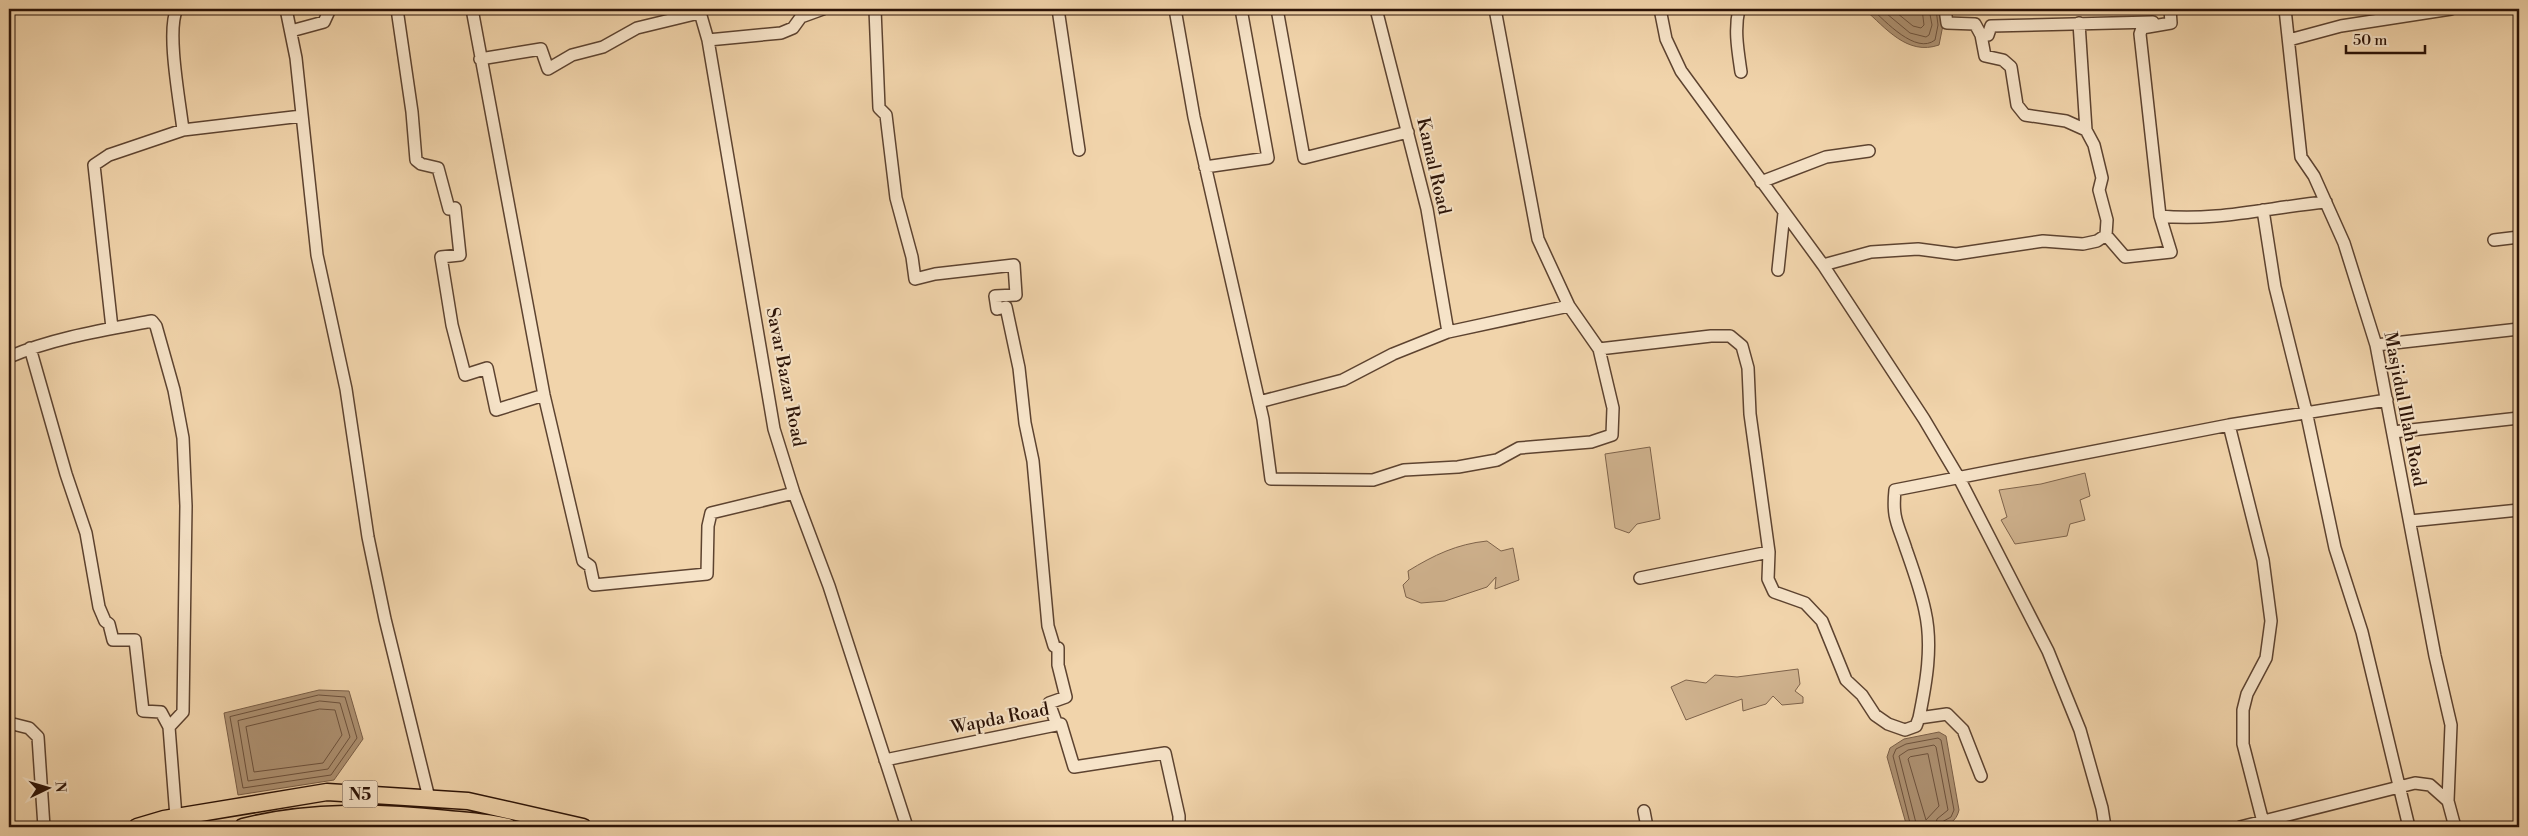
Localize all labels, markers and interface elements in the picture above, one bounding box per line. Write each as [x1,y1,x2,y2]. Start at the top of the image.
scale bar [2346,22,2424,54]
text: 50 m [2353,31,2387,50]
street label: Kamal Road [1411,115,1456,217]
street label: Savar Bazar Road [761,305,810,450]
street label: Masjidul Illah Road [2378,330,2431,489]
street label: Wapda Road [948,698,1052,739]
north arrow [22,764,72,814]
text: N [51,781,69,793]
road number: N5 [342,781,378,808]

